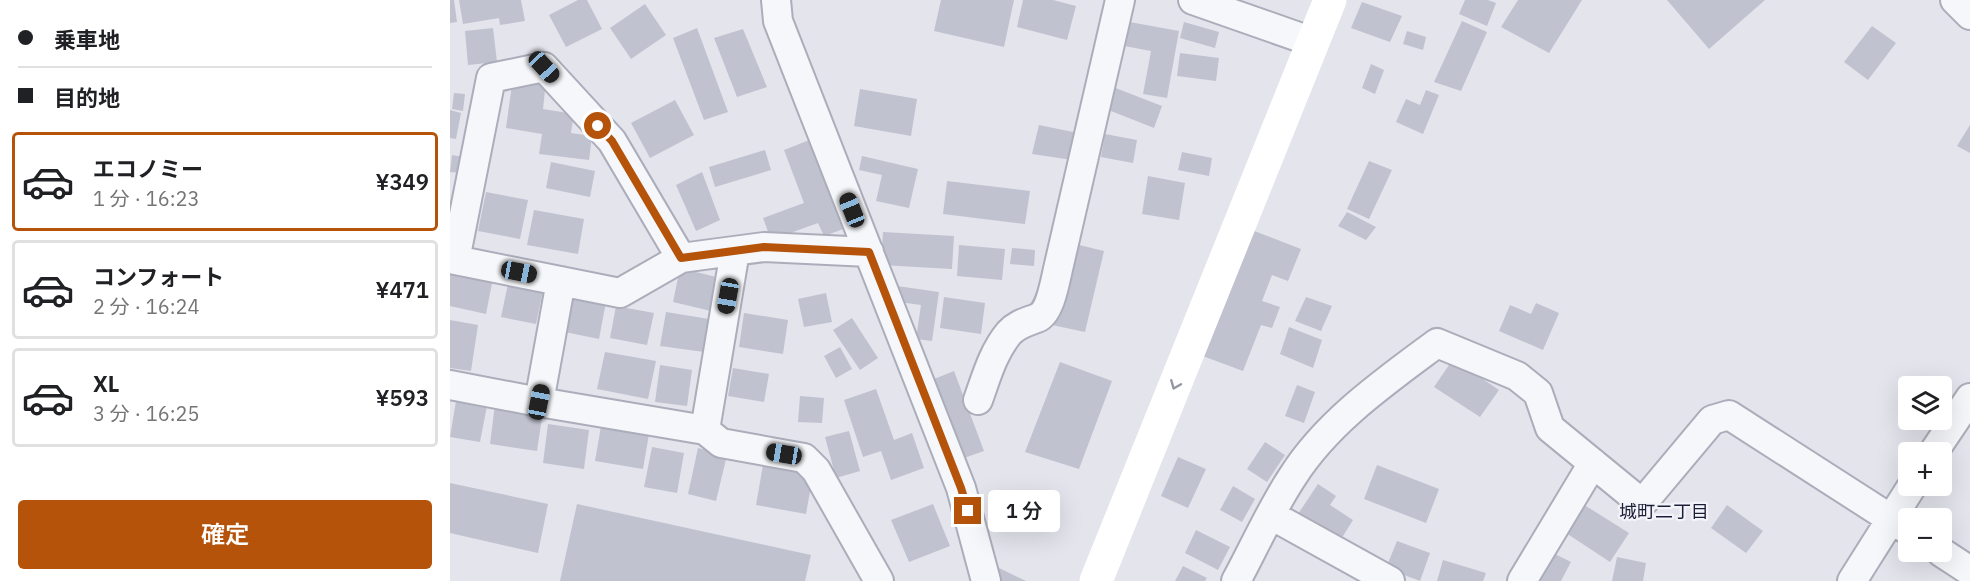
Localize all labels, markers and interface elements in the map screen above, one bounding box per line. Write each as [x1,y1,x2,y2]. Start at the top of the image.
text: 乗車地 [54,25,120,54]
car [525,48,563,86]
text: 目的地 [54,83,120,112]
route start [584,112,611,139]
text: エコノミー [93,154,203,183]
icon: car [21,155,75,209]
text: ¥349 [375,167,429,196]
text: 1 分 · 16:23 [93,185,200,212]
car [837,190,867,230]
car [500,260,538,284]
text: コンフォート [93,262,224,291]
icon: car [21,263,75,317]
text: ¥471 [375,275,429,304]
car [716,277,740,315]
text: 2 分 · 16:24 [93,293,200,320]
text: XL [93,369,119,398]
icon: car [21,371,75,425]
map controls [1898,376,1952,562]
button: layers [1898,376,1952,430]
one-way arrow [1170,379,1182,390]
text: ¥593 [375,383,429,412]
car [527,383,551,421]
text: 3 分 · 16:25 [93,400,200,427]
car [765,442,803,466]
button: + [1898,442,1952,496]
callout: 1 分 [989,490,1061,532]
route end [954,497,981,524]
text: 1 分 [1006,497,1042,524]
button: 確定 [18,500,432,569]
district label: 城町二丁目 [1619,500,1709,523]
button: − [1898,508,1952,562]

